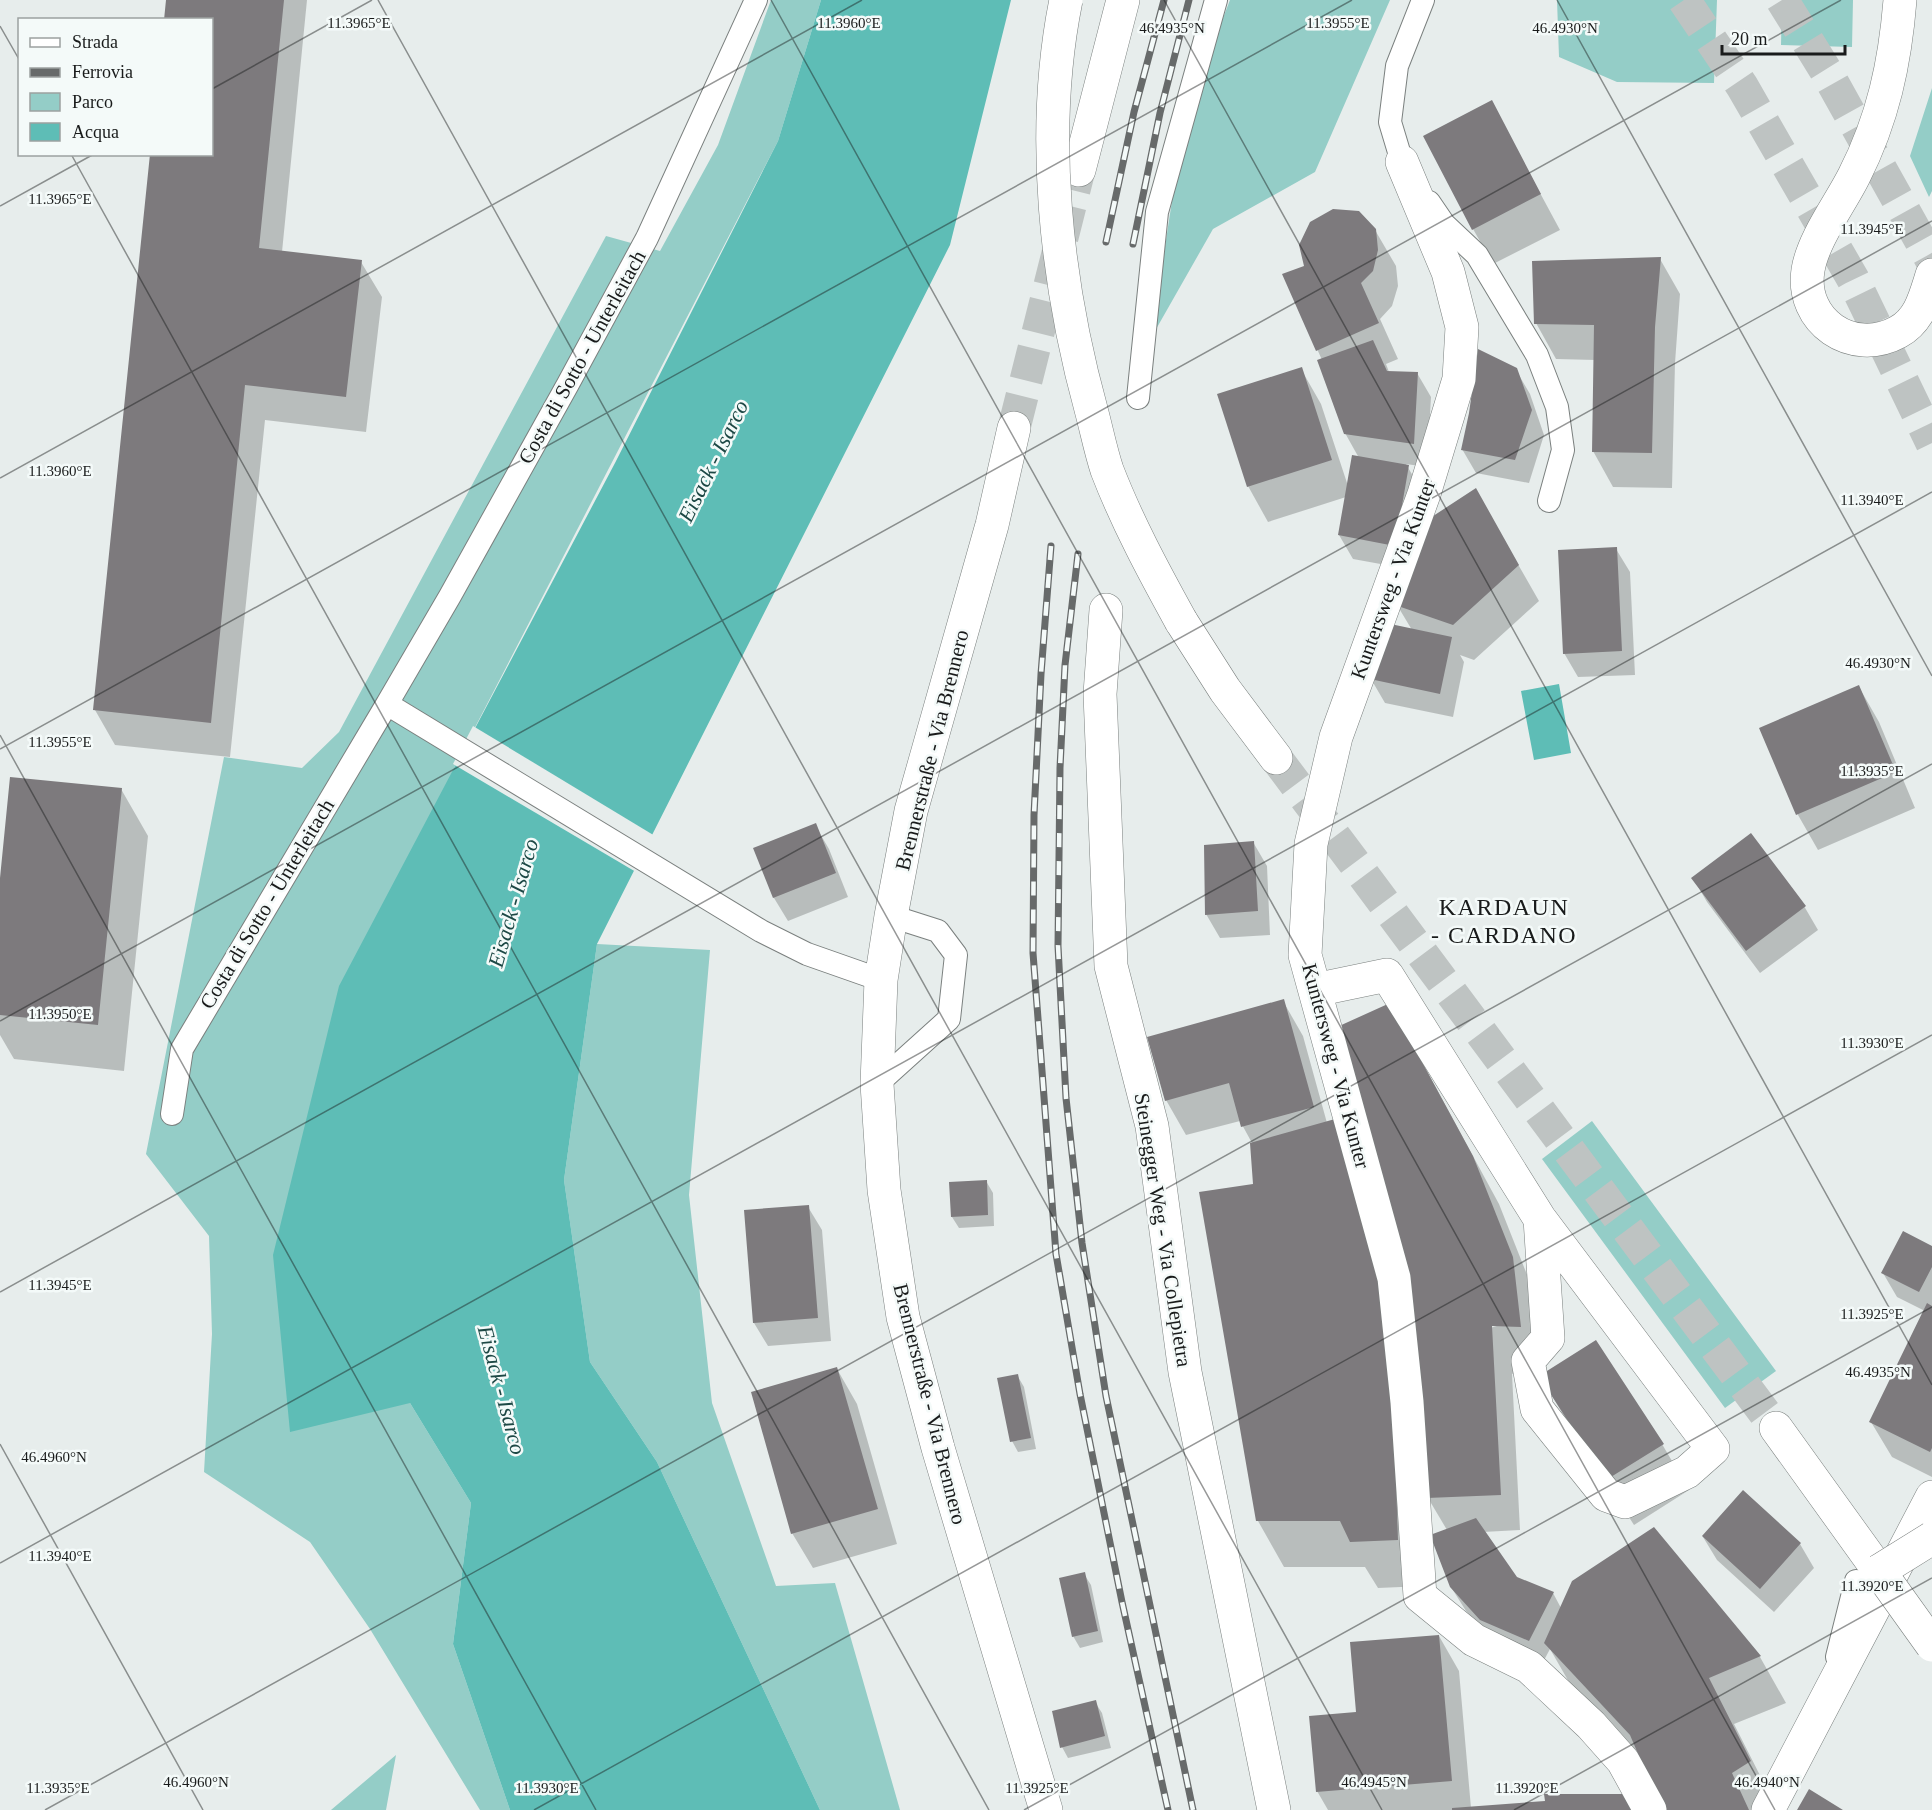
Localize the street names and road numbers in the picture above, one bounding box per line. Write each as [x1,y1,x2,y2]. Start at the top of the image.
street label: Costa di Sotto - Unterleitach [513,246,651,468]
street label: Kuntersweg - Via Kunter [1346,476,1440,682]
street label: Brennerstraße - Via Brennero [890,627,974,873]
street label: Costa di Sotto - Unterleitach [195,794,339,1013]
street label: Kuntersweg - Via Kunter [1297,961,1375,1171]
street label: Steinegger Weg - Via Collepietra [1129,1091,1197,1370]
street label: Brennerstraße - Via Brennero [888,1281,972,1527]

